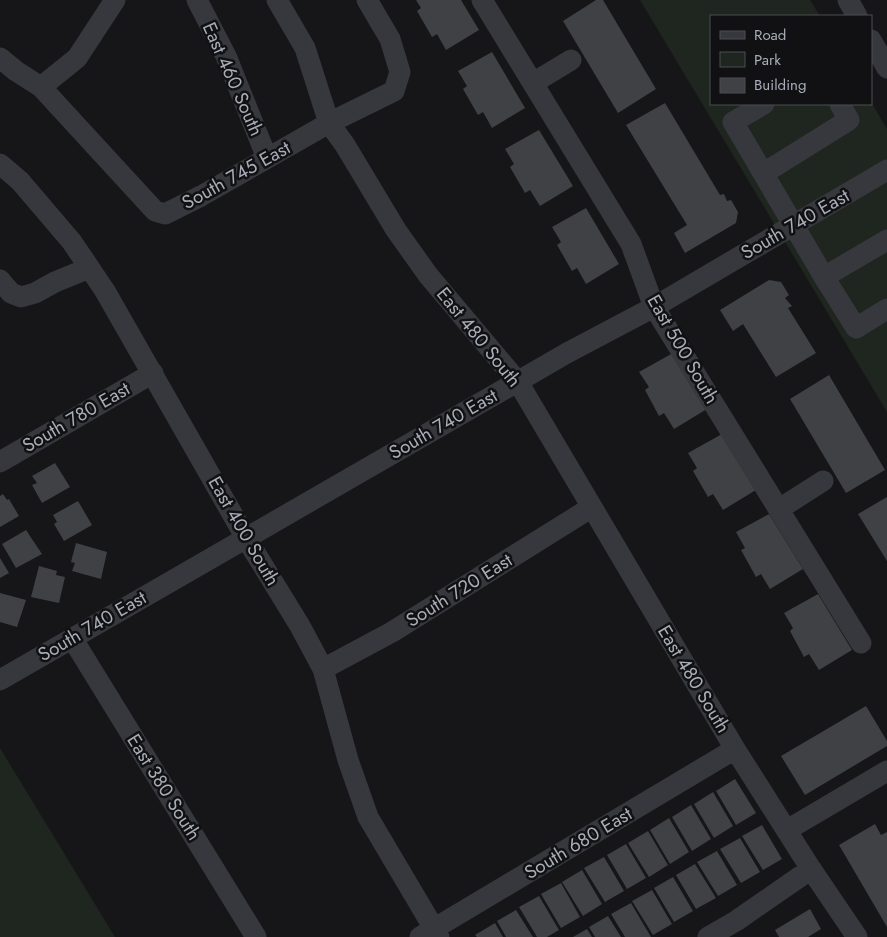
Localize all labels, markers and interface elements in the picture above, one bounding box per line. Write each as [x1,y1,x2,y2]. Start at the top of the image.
legend [710,15,872,105]
street label: East 460 South [196,18,270,140]
text: Road [754,24,786,46]
text: Park [754,49,781,71]
text: Building [754,74,806,96]
street label: South 745 East [177,134,296,216]
street label: South 740 East [736,182,854,266]
street label: East 480 South [430,281,528,393]
street label: East 500 South [641,289,725,409]
street label: South 780 East [17,375,135,459]
street label: South 740 East [384,382,502,466]
street label: East 400 South [202,471,286,591]
street label: South 720 East [401,546,518,633]
street label: South 740 East [33,584,151,668]
street label: East 480 South [651,620,737,738]
street label: East 380 South [121,729,207,845]
street label: South 680 East [519,800,637,886]

